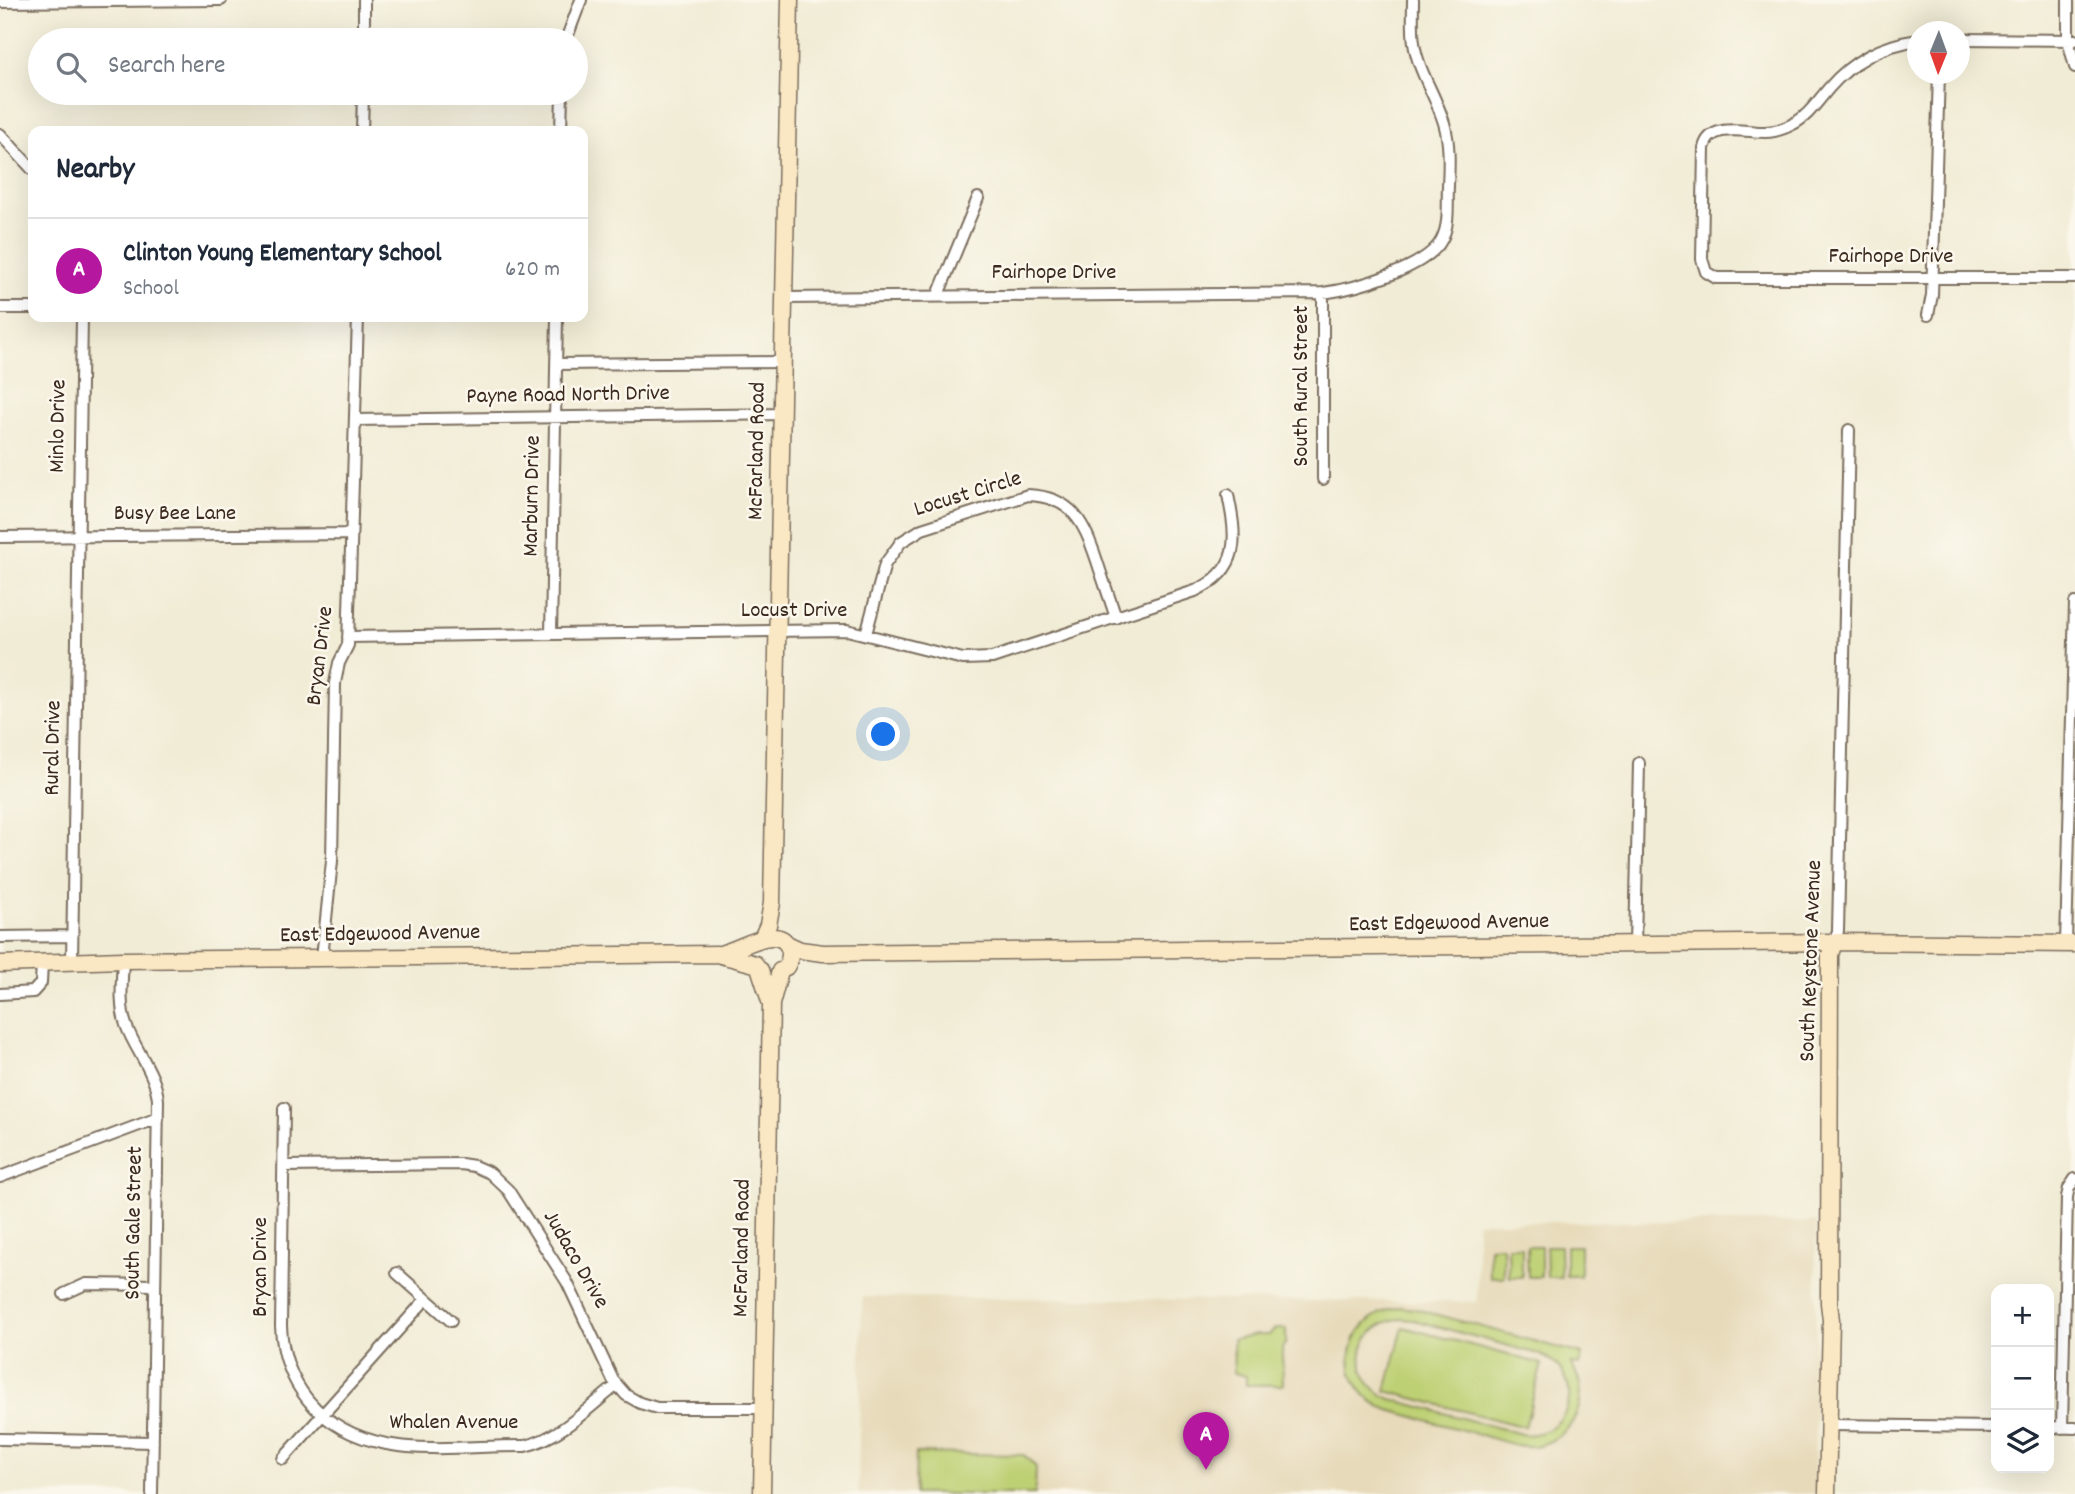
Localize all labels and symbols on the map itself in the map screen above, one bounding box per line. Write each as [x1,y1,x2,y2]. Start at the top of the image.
north arrow [1907,21,1970,84]
street label: Fairhope Drive [1829,241,1953,274]
street label: Fairhope Drive [992,257,1116,290]
street label: South Rural Street [1286,305,1319,467]
street label: Payne Road North Drive [466,378,670,414]
street label: Minlo Drive [42,379,76,473]
street label: McFarland Road [740,382,776,520]
street label: Marburn Drive [515,435,551,557]
street label: Locust Circle [910,463,1026,527]
street label: Busy Bee Lane [114,498,236,531]
street label: Locust Drive [741,595,847,628]
street label: Bryan Drive [299,604,343,708]
street label: Rural Drive [37,700,71,796]
your location [866,717,900,751]
street label: South Keystone Avenue [1792,859,1832,1063]
street label: East Edgewood Avenue [1349,906,1549,942]
street label: East Edgewood Avenue [280,917,480,953]
street label: South Gale Street [117,1146,153,1300]
street label: McFarland Road [725,1179,761,1317]
street label: Judaco Drive [533,1205,617,1315]
street label: Bryan Drive [245,1217,278,1317]
street label: Whalen Avenue [390,1407,518,1440]
pin: A [1183,1412,1229,1470]

